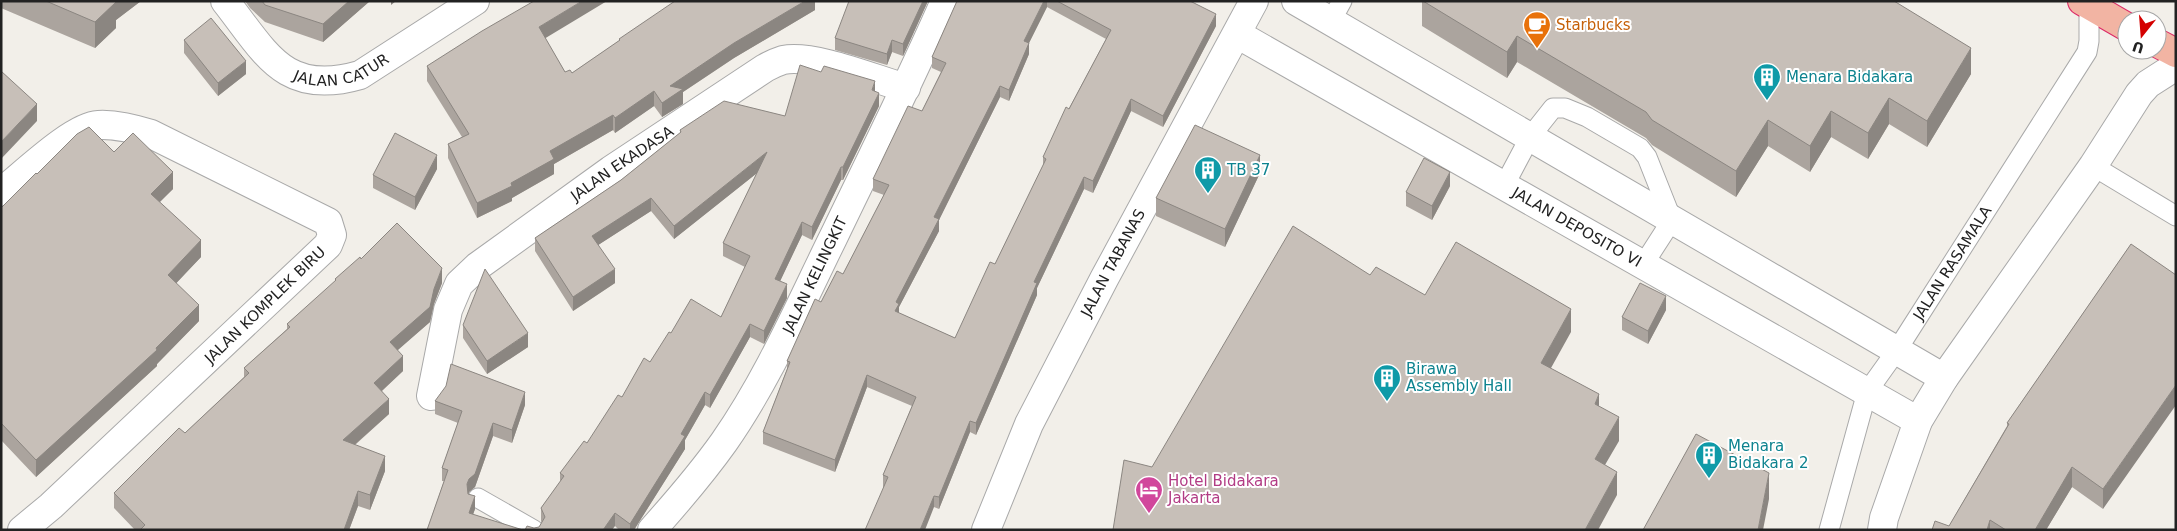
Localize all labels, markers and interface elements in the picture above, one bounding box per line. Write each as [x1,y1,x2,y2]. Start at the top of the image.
cafe icon: Starbucks [1522,10,1552,49]
north arrow [2117,10,2167,60]
place label: Starbucks [1556,16,1631,34]
text: U [2130,38,2146,57]
street label: JALAN CATUR [290,50,392,90]
building icon: Menara Bidakara [1752,62,1782,101]
place label: Menara Bidakara [1786,68,1913,86]
street label: JALAN EKADASA [567,122,678,206]
building icon: TB 37 [1193,155,1223,194]
place label: TB 37 [1226,161,1270,179]
street label: JALAN DEPOSITO VI [1508,183,1645,271]
street label: JALAN RASAMALA [1909,202,1996,324]
street label: JALAN TABANAS [1077,206,1149,321]
street label: JALAN KELINGKIT [779,213,851,338]
street label: JALAN KOMPLEK BIRU [200,243,329,368]
place label: Birawa Assembly Hall [1406,360,1512,395]
building icon: Birawa Assembly Hall [1372,363,1402,402]
place label: Menara Bidakara 2 [1728,437,1808,472]
building icon: Menara Bidakara 2 [1694,440,1724,479]
place label: Hotel Bidakara Jakarta [1167,472,1279,507]
hotel icon: Hotel Bidakara Jakarta [1134,475,1164,514]

